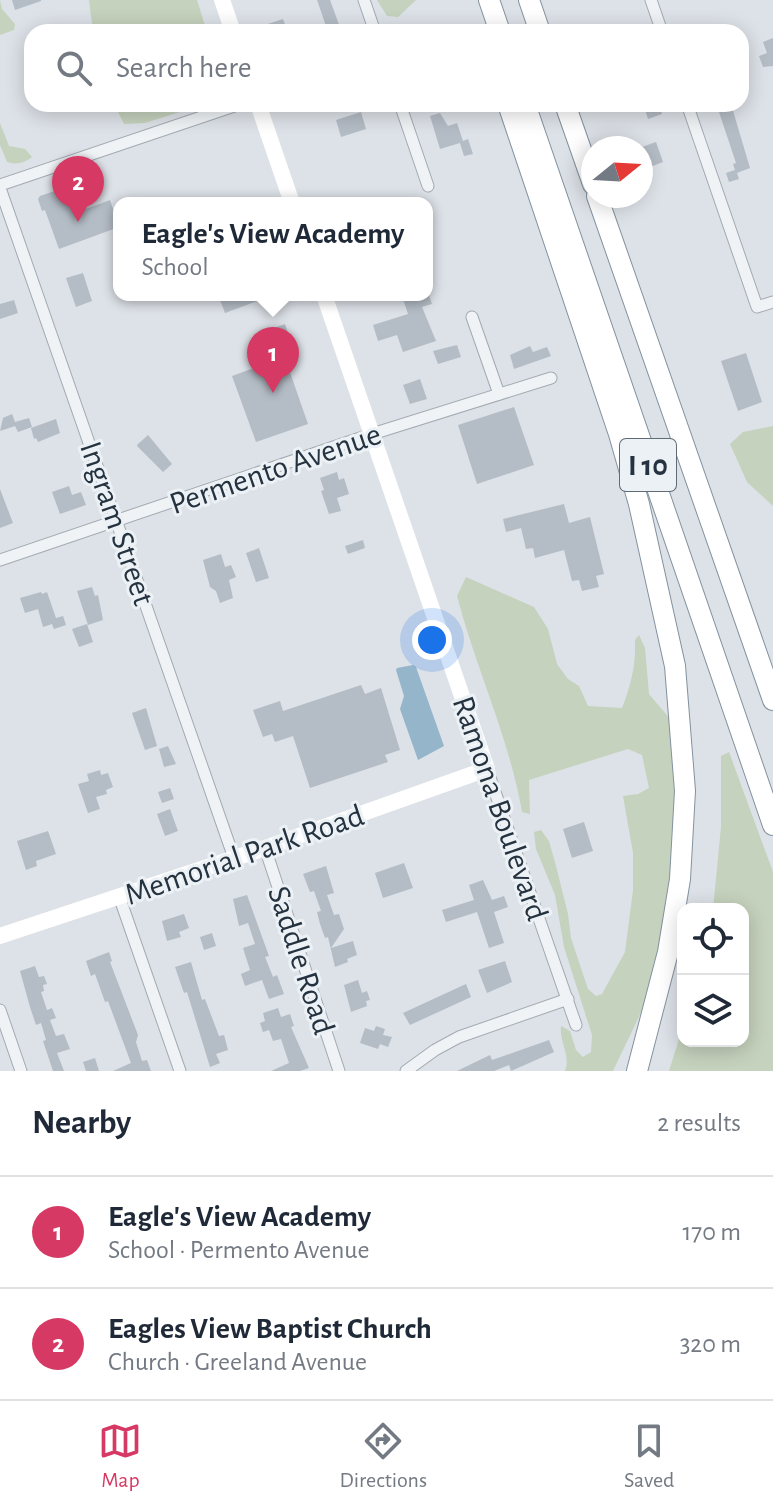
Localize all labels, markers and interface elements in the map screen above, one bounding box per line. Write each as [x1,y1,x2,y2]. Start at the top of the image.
search box [24,24,749,112]
icon: search [52,46,96,90]
text: Search here [116,53,252,83]
north arrow [581,136,653,208]
pin: 2 [52,156,104,222]
popup [113,197,433,301]
text: Eagle's View Academy [141,219,405,249]
text: School [141,254,209,280]
pin: 1 [247,327,299,393]
street label: Permento Avenue [166,418,385,520]
street label: Ingram Street [74,437,160,609]
road number: I 10 [620,439,676,491]
your location [412,620,452,660]
street label: Ramona Boulevard [447,692,553,925]
street label: Memorial Park Road [121,799,368,911]
street label: Saddle Road [262,882,340,1038]
map controls [677,903,749,1047]
button: locate [677,903,749,975]
button: layers [677,975,749,1047]
text: Nearby [32,1106,131,1140]
text: 2 results [657,1110,741,1136]
text: Eagle's View Academy [108,1202,371,1232]
text: 1 [53,1219,63,1245]
text: 170 m [682,1219,741,1245]
text: School · Permento Avenue [108,1237,370,1263]
text: Eagles View Baptist Church [108,1314,432,1344]
text: 2 [52,1331,64,1357]
text: 320 m [680,1331,741,1357]
text: Church · Greeland Avenue [108,1349,367,1375]
tab: Map [98,1419,142,1493]
tab: Directions [339,1419,427,1493]
tab: Saved [624,1419,674,1493]

